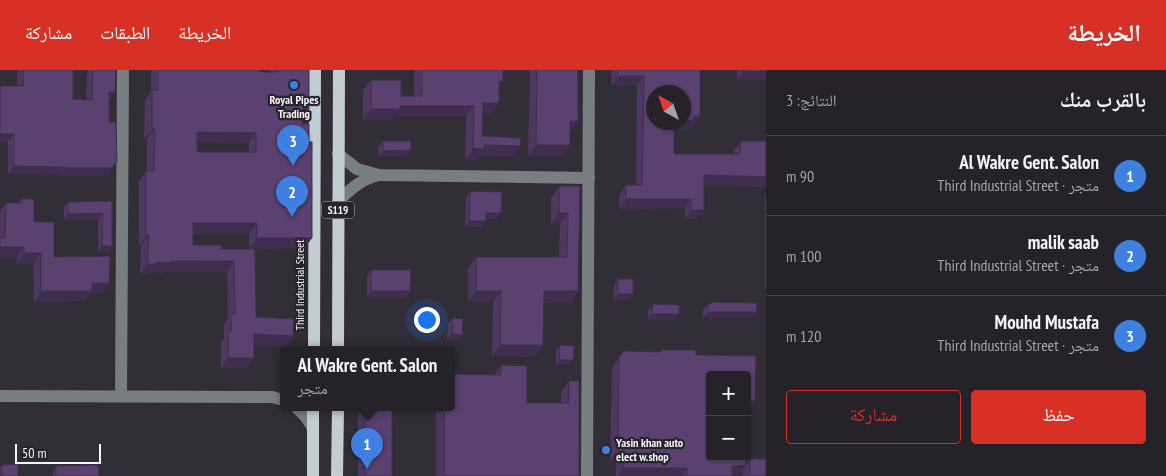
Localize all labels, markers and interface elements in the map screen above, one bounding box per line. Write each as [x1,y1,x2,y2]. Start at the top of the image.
text: الخريطة [1067,17,1141,48]
text: مشاركة [25,21,72,44]
text: الطبقات [100,21,150,44]
text: الخريطة [178,21,231,44]
marker: Royal Pipes Trading [288,79,300,91]
north arrow [646,85,691,130]
text: بالقرب منك [1060,86,1146,113]
text: النتائج: 3 [786,90,837,110]
place label: Royal Pipes Trading [269,92,319,121]
pin: 3 [277,125,309,166]
text: Al Wakre Gent. Salon [959,150,1099,174]
text: 90 m [786,166,814,186]
text: 1 [1126,166,1134,186]
text: متجر · Third Industrial Street [937,175,1099,195]
pin: 2 [276,176,308,217]
road number: S119 [322,202,354,218]
text: malik saab [1028,230,1099,254]
street label: Third Industrial Street [292,239,307,330]
text: 100 m [786,246,821,266]
text: 2 [1126,246,1134,266]
text: متجر · Third Industrial Street [937,255,1099,275]
your location [414,307,440,333]
text: Mouhd Mustafa [995,310,1099,334]
text: 120 m [786,326,821,346]
text: 3 [1126,326,1134,346]
text: متجر · Third Industrial Street [937,335,1099,355]
popup [280,346,455,411]
text: Al Wakre Gent. Salon [298,353,437,377]
map controls [706,371,751,461]
button: + [706,371,751,416]
text: متجر [298,378,328,398]
button: مشاركة [786,390,961,444]
button: حفظ [971,390,1146,444]
button: − [706,416,751,461]
pin: 1 [351,428,383,469]
place label: Yasin khan auto elect w.shop [615,435,684,464]
scale bar [15,441,101,464]
text: 50 m [22,444,47,462]
marker: Yasin khan auto elect w.shop [600,444,612,456]

